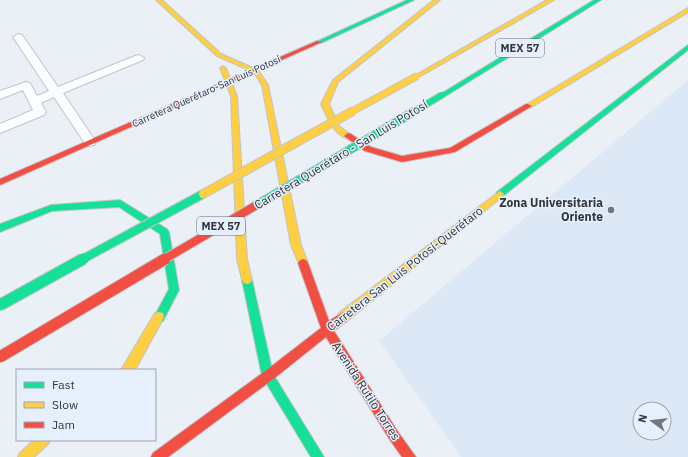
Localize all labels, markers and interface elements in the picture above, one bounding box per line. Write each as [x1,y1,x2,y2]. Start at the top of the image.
road number: MEX 57 [496,39,544,57]
street label: Carretera Querétaro-San Luis Potosí [130,53,283,130]
street label: Carretera Querétaro - San Luis Potosí [251,97,430,212]
place label: Zona Universitaria Oriente [499,195,603,224]
street label: Carretera San Luis Potosí-Querétaro [324,203,486,334]
marker: Zona Universitaria Oriente [606,205,616,215]
road number: MEX 57 [197,217,245,235]
street label: Avenida Rutilo Torres [329,339,404,443]
legend [16,369,156,441]
text: Fast [52,377,75,392]
text: Slow [52,397,78,412]
north arrow [632,401,672,441]
text: N [635,413,650,424]
text: Jam [52,417,75,432]

